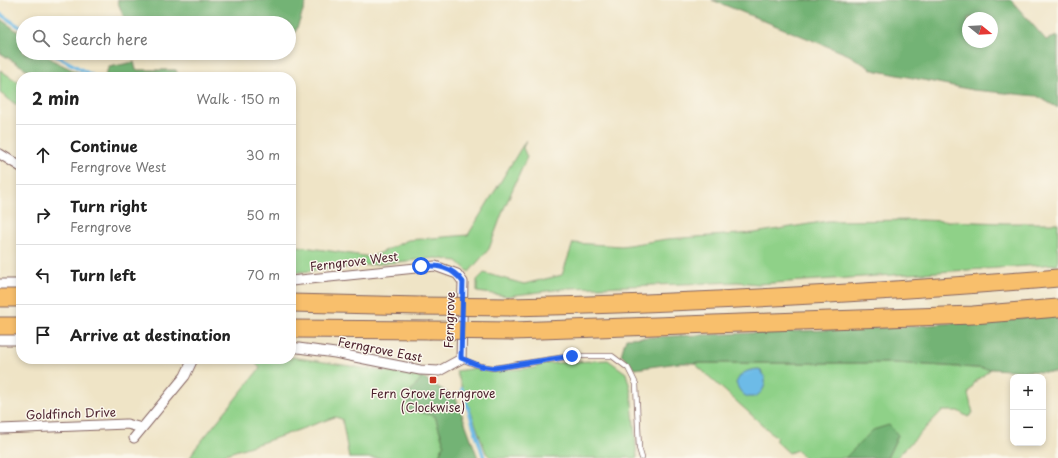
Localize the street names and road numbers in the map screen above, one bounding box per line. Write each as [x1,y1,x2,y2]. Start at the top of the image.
street label: Ferngrove West [309,247,399,275]
street label: Ferngrove [439,291,459,349]
street label: Ferngrove East [337,332,424,366]
street label: Goldfinch Drive [26,402,116,424]

